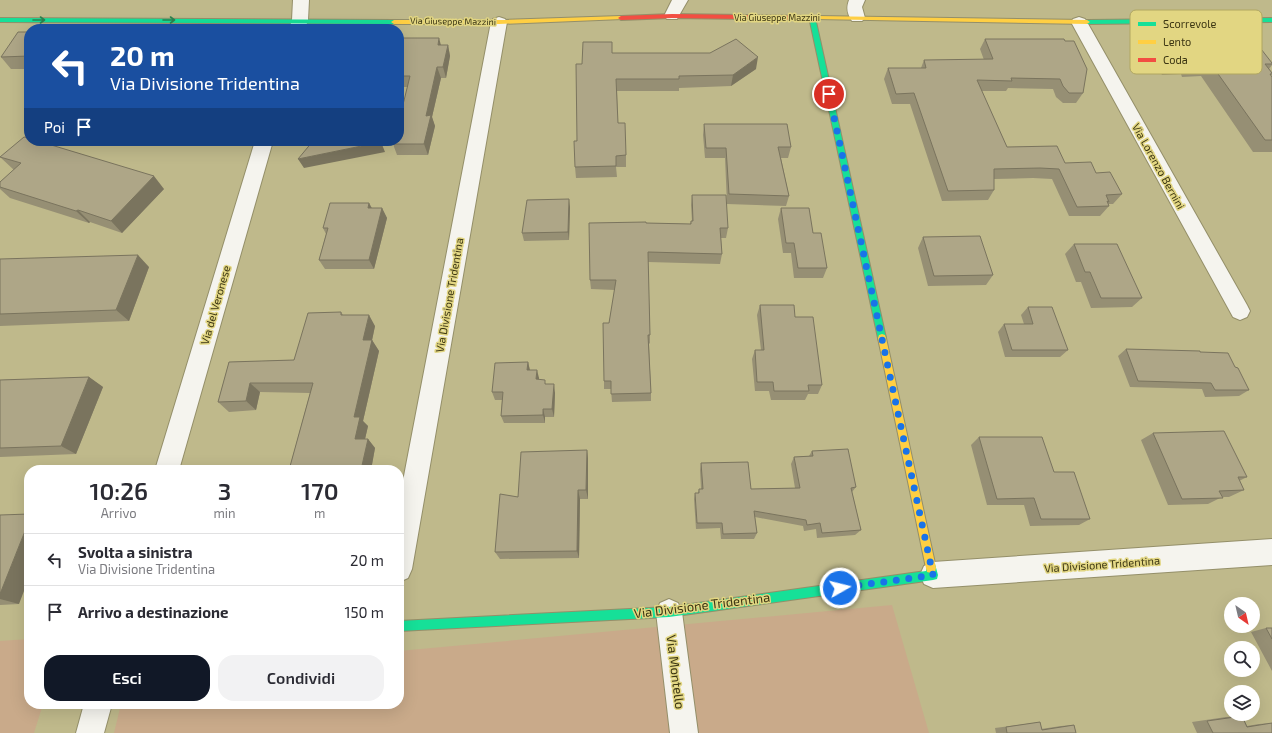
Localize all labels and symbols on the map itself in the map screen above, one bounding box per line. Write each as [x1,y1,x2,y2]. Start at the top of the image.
legend [1130,10,1262,74]
street label: Via Giuseppe Mazzini [734,12,820,23]
street label: Via Giuseppe Mazzini [410,15,496,27]
one-way arrow [32,16,45,24]
one-way arrow [162,16,175,24]
text: Scorrevole [1163,17,1217,30]
text: Lento [1163,35,1191,48]
text: Coda [1163,53,1188,66]
pin [812,77,846,111]
street label: Via Lorenzo Bernini [1130,121,1188,211]
street label: Via Divisione Tridentina [433,237,465,353]
street label: Via del Veronese [197,264,233,346]
street label: Via Divisione Tridentina [1044,553,1160,575]
position arrow [819,567,861,609]
street label: Via Divisione Tridentina [633,589,771,621]
north arrow [1224,597,1260,633]
street label: Via Montello [664,634,688,710]

